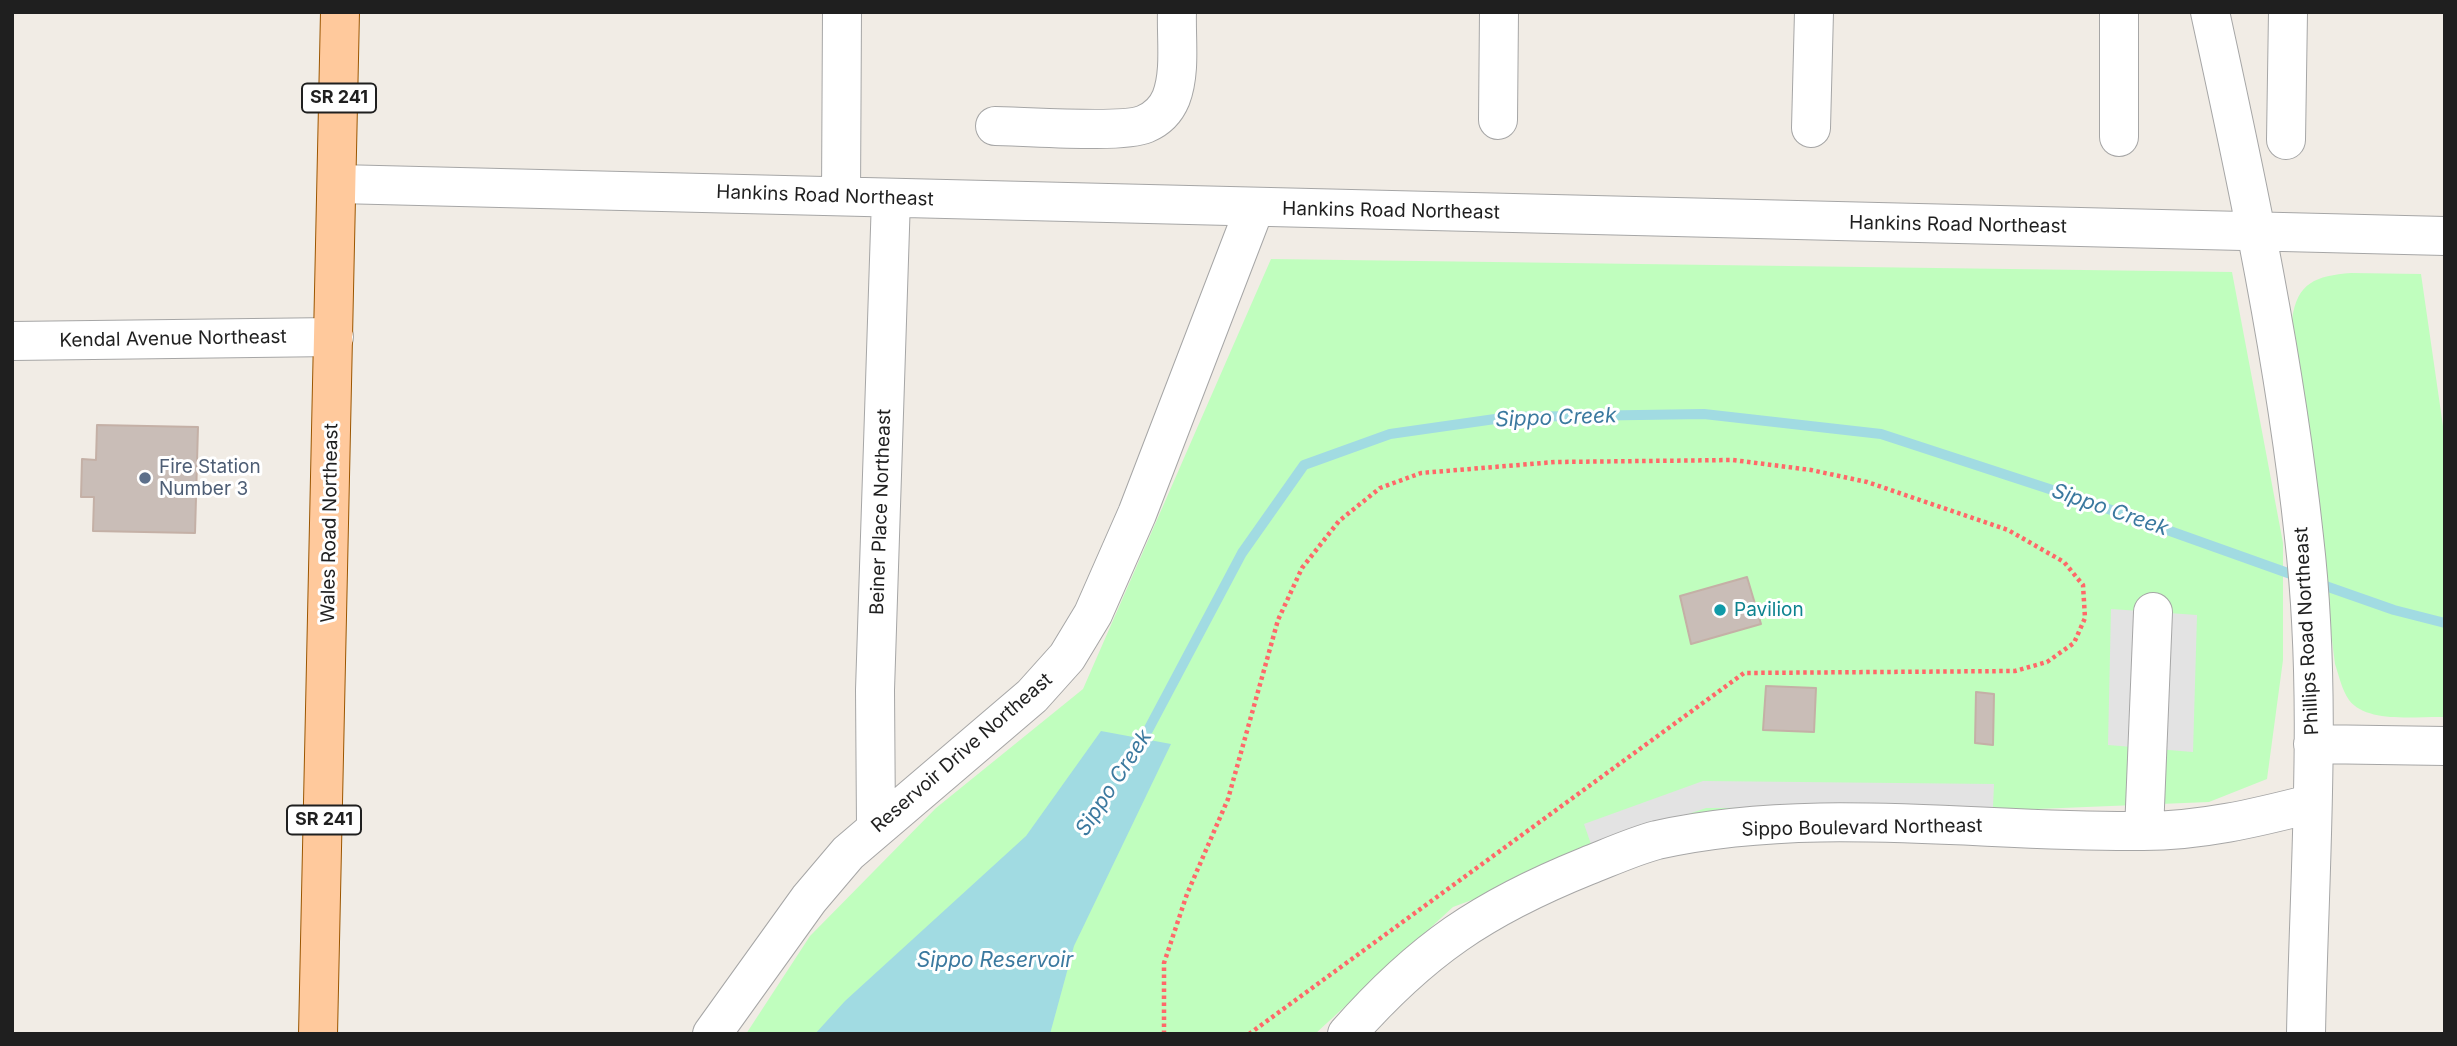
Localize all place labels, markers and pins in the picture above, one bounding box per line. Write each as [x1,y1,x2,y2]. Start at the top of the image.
place label: Fire Station Number 3 [159,456,261,500]
marker: Fire Station Number 3 [137,470,153,486]
place label: Pavilion [1734,599,1804,621]
marker: Pavilion [1712,602,1728,618]

